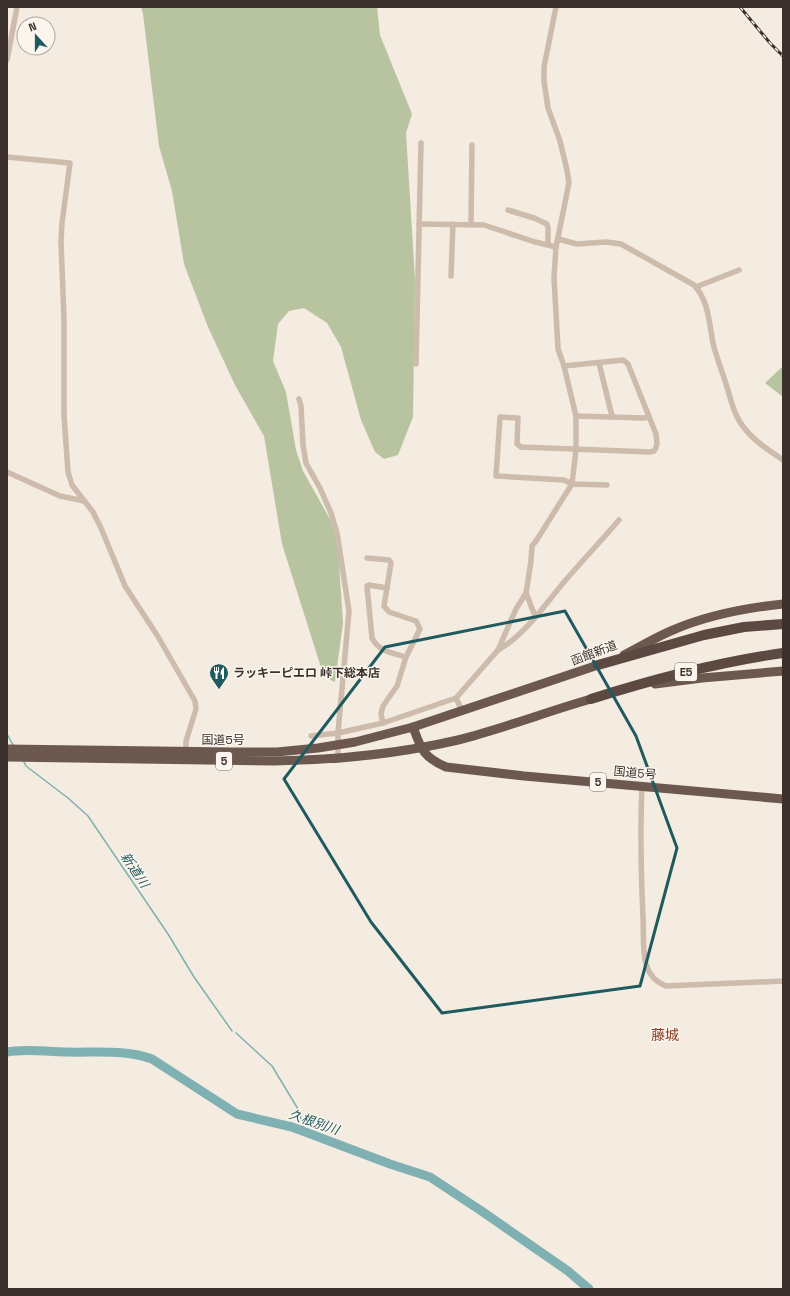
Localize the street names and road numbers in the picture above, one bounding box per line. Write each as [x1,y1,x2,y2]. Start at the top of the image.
street label: 函館新道 [569,637,619,669]
road number: E5 [675,663,697,681]
street label: 国道5号 [201,732,245,748]
road number: 5 [216,752,232,770]
street label: 国道5号 [613,763,657,783]
road number: 5 [590,773,606,791]

